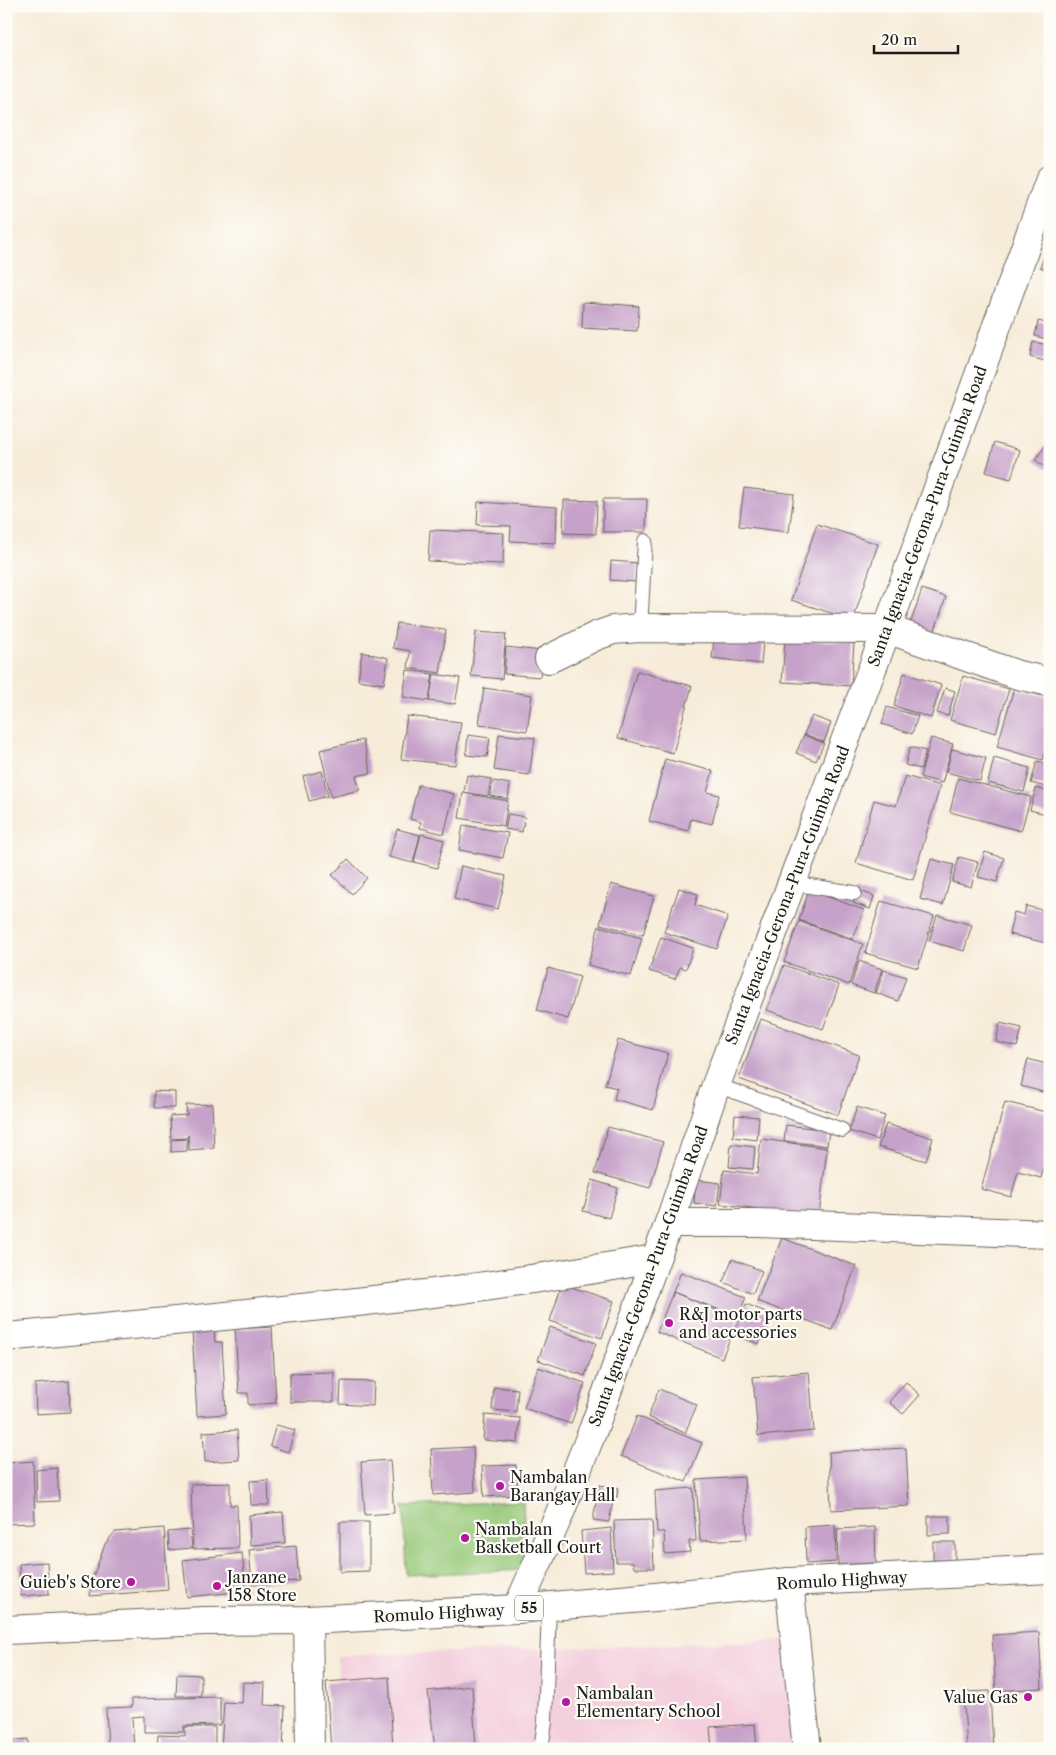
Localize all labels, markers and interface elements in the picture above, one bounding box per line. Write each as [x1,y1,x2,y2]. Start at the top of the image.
scale bar [874,22,957,54]
text: 20 m [881,30,917,49]
street label: Santa Ignacia-Gerona-Pura-Guimba Road [863,363,991,669]
street label: Santa Ignacia-Gerona-Pura-Guimba Road [721,742,854,1047]
street label: Santa Ignacia-Gerona-Pura-Guimba Road [584,1123,712,1429]
place label: R&J motor parts and accessories [679,1304,802,1342]
marker: R&J motor parts and accessories [663,1317,675,1329]
place label: Nambalan Barangay Hall [510,1467,616,1505]
marker: Nambalan Barangay Hall [494,1480,506,1492]
place label: Nambalan Basketball Court [475,1519,601,1557]
marker: Nambalan Basketball Court [459,1532,471,1544]
place label: Janzane 158 Store [224,1567,297,1605]
street label: Romulo Highway [776,1567,909,1593]
place label: Guieb's Store [20,1572,121,1592]
marker: Guieb's Store [125,1576,137,1588]
marker: Janzane 158 Store [211,1580,223,1592]
road number: 55 [515,1596,543,1620]
street label: Romulo Highway [373,1600,506,1626]
place label: Nambalan Elementary School [576,1683,721,1721]
place label: Value Gas [942,1687,1018,1707]
marker: Value Gas [1022,1691,1034,1703]
marker: Nambalan Elementary School [560,1696,572,1708]

